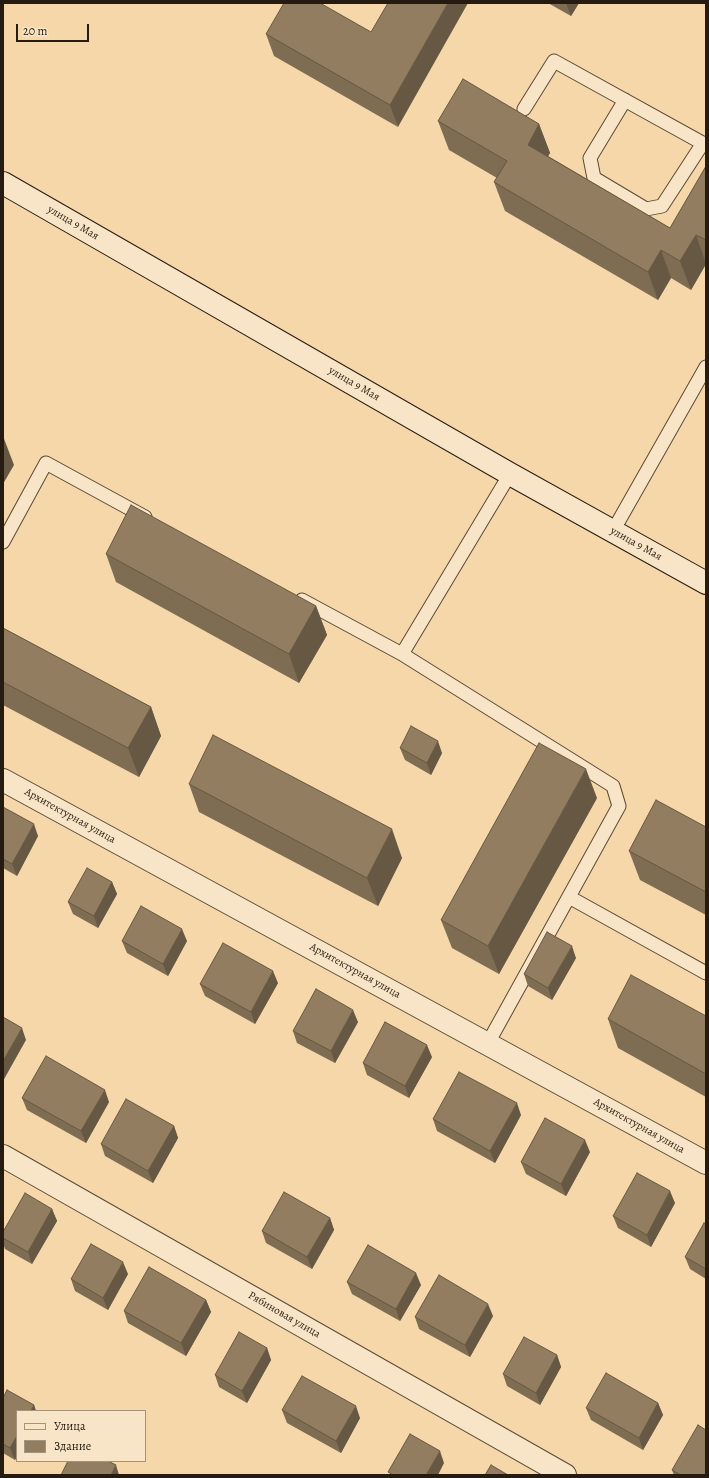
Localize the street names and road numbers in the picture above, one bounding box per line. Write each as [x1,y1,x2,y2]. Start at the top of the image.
street label: улица 9 Мая [45,203,101,243]
street label: улица 9 Мая [326,364,382,404]
street label: улица 9 Мая [608,524,664,564]
street label: Архитектурная улица [22,786,118,846]
street label: Архитектурная улица [307,941,403,1001]
street label: Архитектурная улица [591,1096,687,1156]
street label: Рябиновая улица [245,1289,323,1341]

